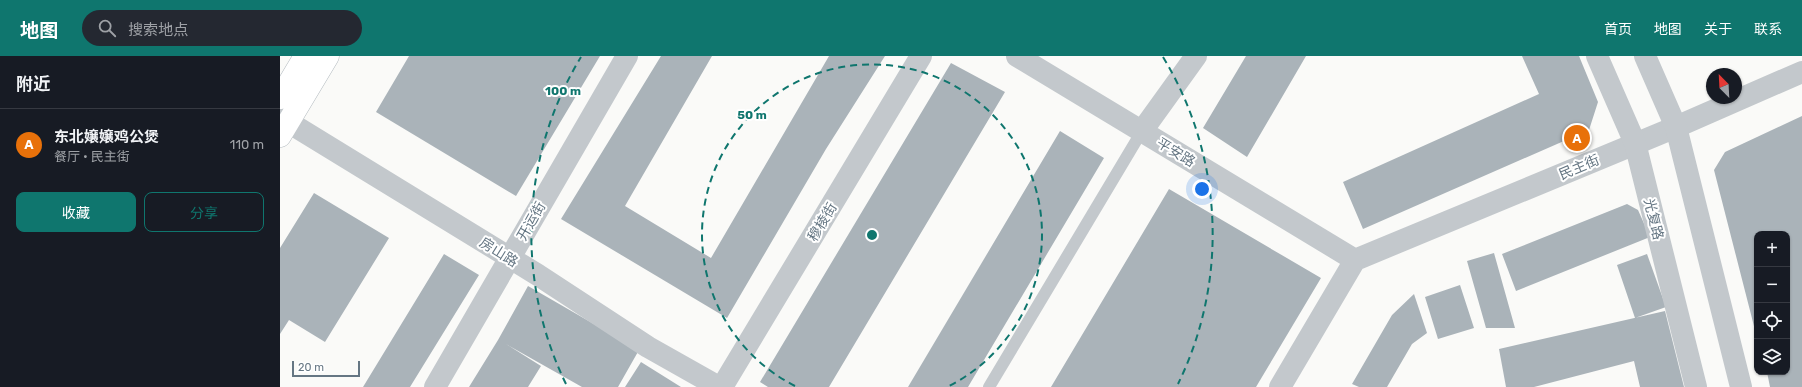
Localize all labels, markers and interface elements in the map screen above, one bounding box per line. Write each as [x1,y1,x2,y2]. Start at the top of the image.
search box [82,10,362,46]
icon: search [96,17,118,39]
text: 地图 [20,19,58,42]
text: 搜索地点 [128,21,188,39]
text: 首页 [1604,21,1632,38]
text: 地图 [1654,21,1682,38]
text: 关于 [1704,21,1732,38]
text: 联系 [1754,21,1782,38]
north arrow [1706,68,1742,104]
text: 附近 [16,74,50,94]
text: 100 m [545,84,581,98]
text: 50 m [737,108,767,122]
pin: A [1564,123,1590,153]
text: 东北嬢嬢鸡公煲 [54,128,159,146]
street label: 平安路 [1153,134,1198,171]
text: A [24,137,34,152]
text: 110 m [230,137,264,152]
text: 餐厅 · 民主街 [54,149,130,164]
street label: 民主街 [1557,151,1602,183]
your location [1192,179,1212,199]
button: 收藏 [16,192,136,232]
button: 分享 [144,192,264,232]
street label: 光复路 [1640,197,1667,242]
street label: 开运街 [514,199,549,244]
street label: 穆棱街 [804,200,841,245]
centre of rings [865,228,879,242]
map controls [1754,231,1790,375]
button: + [1754,231,1790,267]
street label: 房山路 [476,234,521,271]
button: − [1754,267,1790,303]
button: locate [1754,303,1790,339]
button: layers [1754,339,1790,375]
scale bar [292,359,360,378]
text: 20 m [298,361,324,374]

